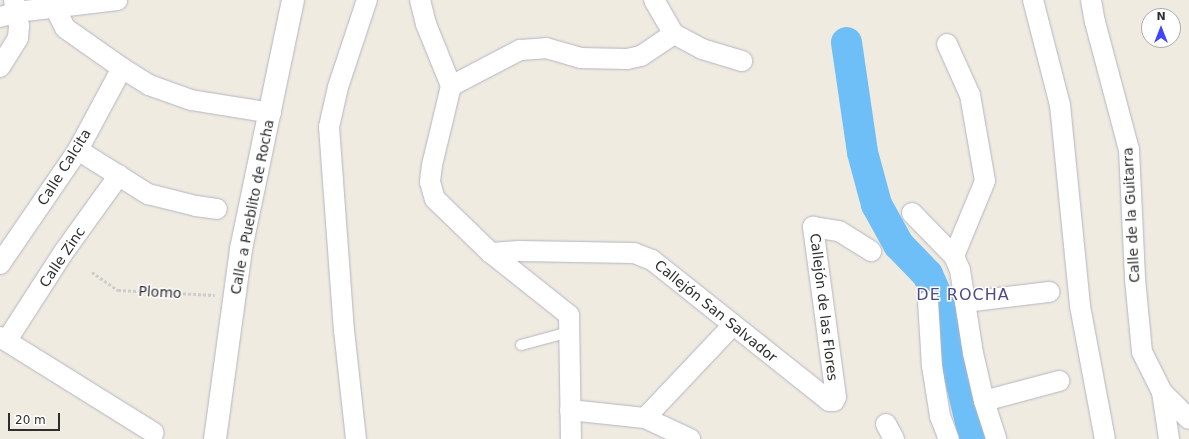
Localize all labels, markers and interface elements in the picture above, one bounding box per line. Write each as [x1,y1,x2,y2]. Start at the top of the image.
north arrow [1141,8,1181,48]
text: N [1156,10,1166,23]
street label: Calle a Pueblito de Rocha [227,118,277,296]
street label: Calle Calcita [34,126,94,208]
street label: Calle de la Guitarra [1119,147,1143,283]
street label: Calle Zinc [36,224,88,290]
street label: Callejón de las Flores [807,232,841,382]
street label: Callejón San Salvador [651,256,781,366]
street label: Plomo [138,282,182,302]
district label: DE ROCHA [916,285,1010,305]
scale bar [10,405,62,431]
text: 20 m [15,413,46,427]

